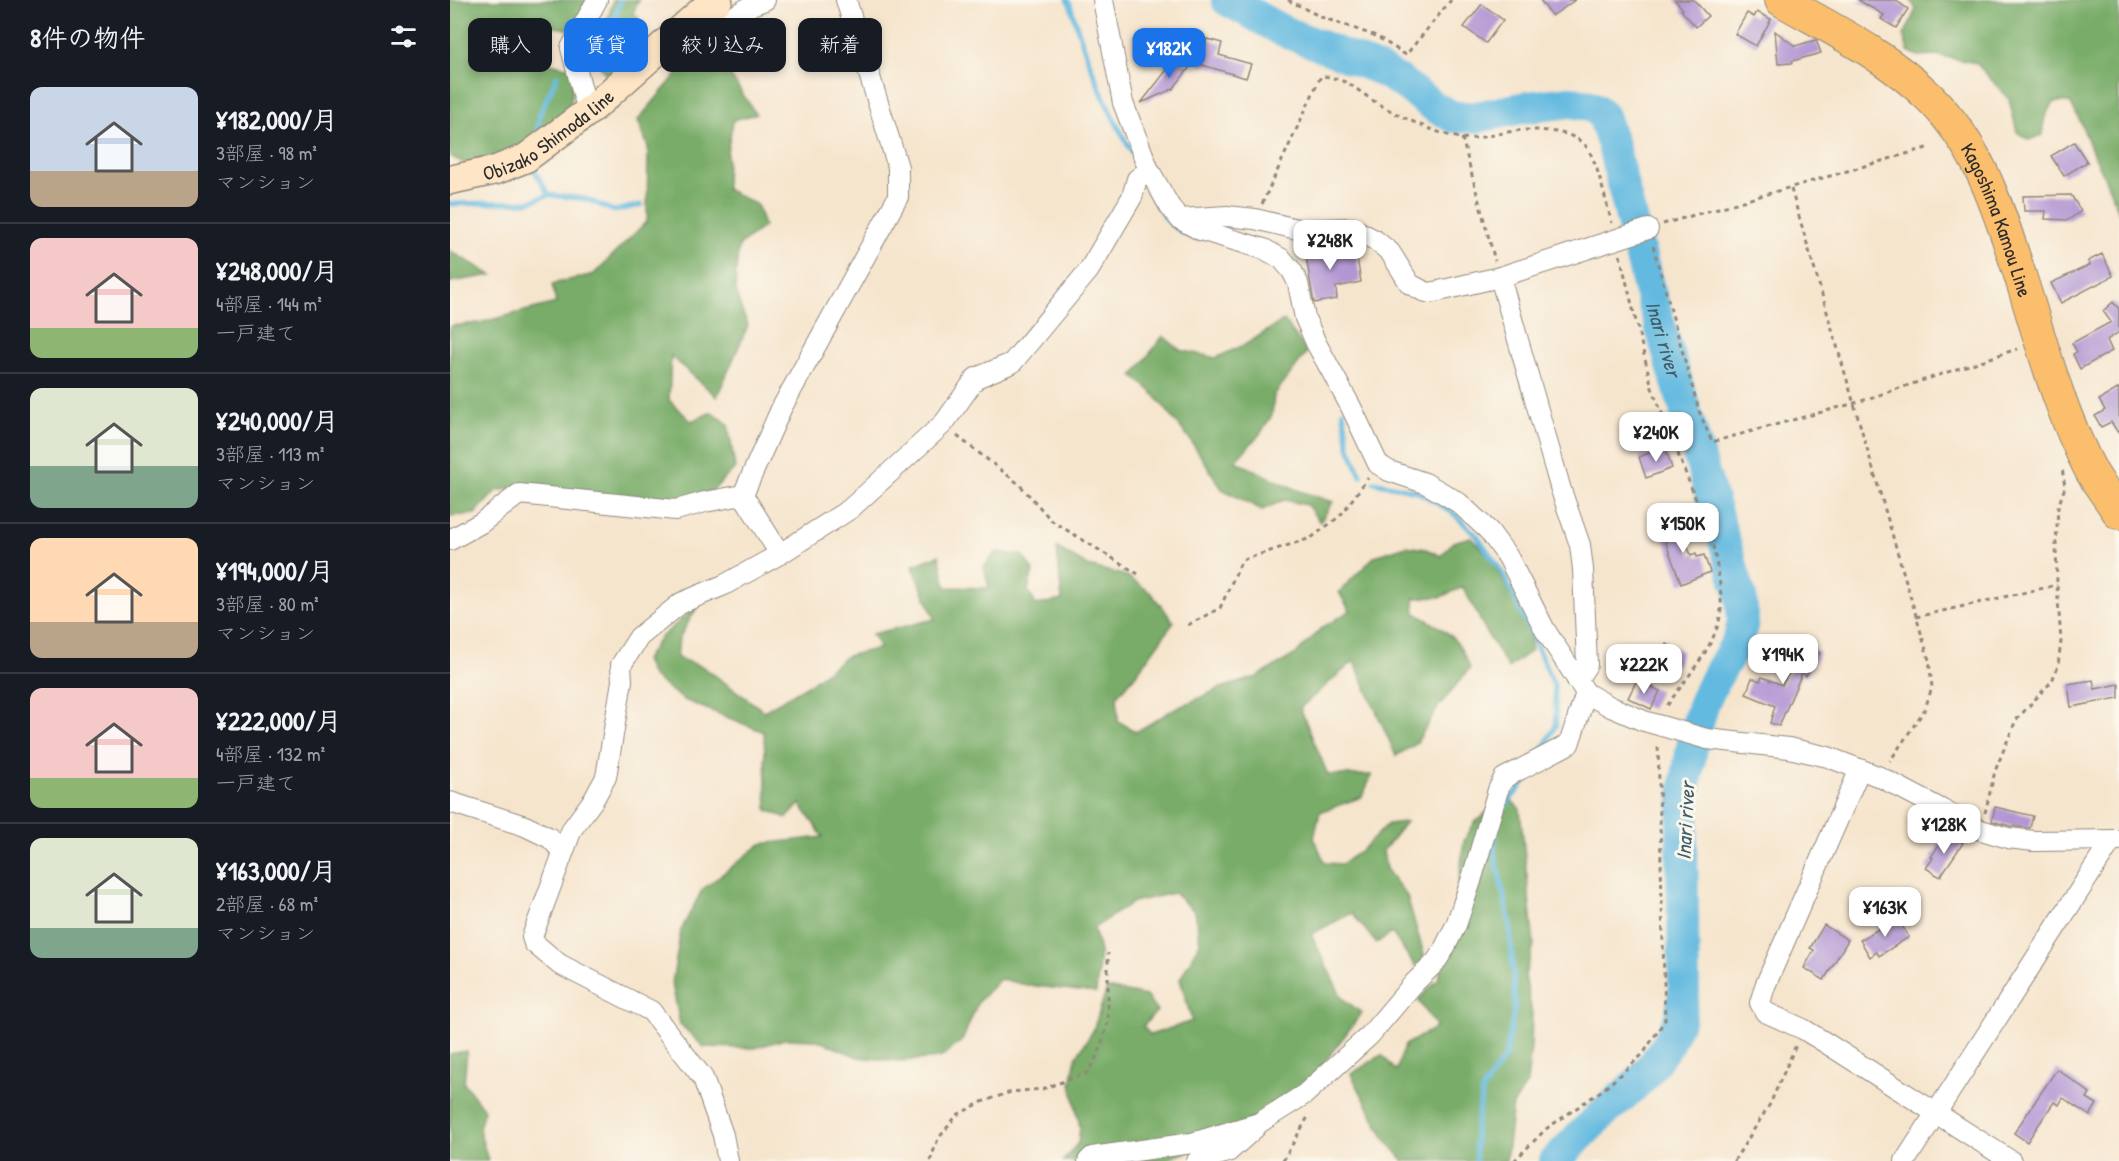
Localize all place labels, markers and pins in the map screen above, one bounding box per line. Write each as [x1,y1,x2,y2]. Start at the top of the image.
pin: ¥182K [1127,28,1211,79]
pin: ¥248K [1288,220,1372,271]
pin: ¥240K [1614,412,1698,463]
pin: ¥150K [1641,503,1725,554]
pin: ¥194K [1741,634,1825,685]
pin: ¥222K [1602,644,1686,695]
pin: ¥128K [1902,804,1986,855]
pin: ¥163K [1843,887,1927,938]

